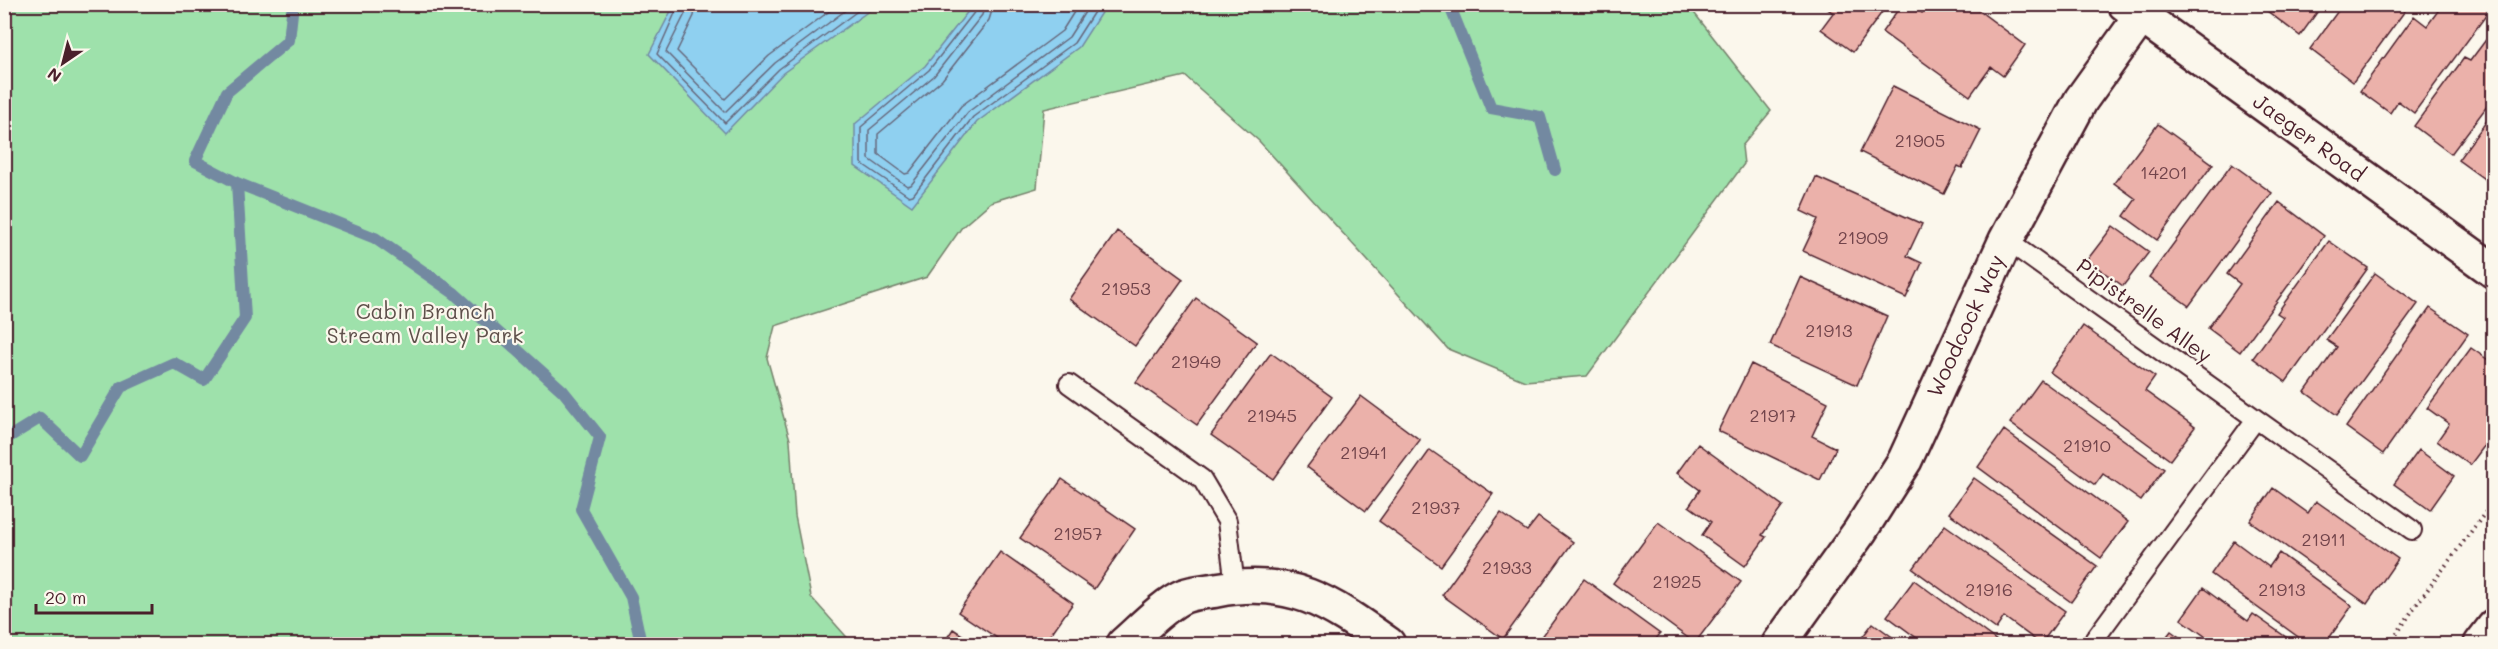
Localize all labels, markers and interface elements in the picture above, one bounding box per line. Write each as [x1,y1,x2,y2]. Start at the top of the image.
north arrow [33,33,93,93]
text: N [43,64,65,88]
street label: Jaeger Road [2248,87,2371,187]
house number: 21905 [1895,128,1945,152]
house number: 14201 [2140,160,2188,184]
house number: 21909 [1838,225,1889,249]
street label: Woodcock Way [1920,250,2009,401]
street label: Pipistrelle Alley [2072,252,2218,368]
house number: 21953 [1101,276,1151,300]
park label: Cabin Branch Stream Valley Park [327,297,523,348]
house number: 21913 [1805,318,1853,342]
house number: 21949 [1171,349,1221,373]
house number: 21945 [1247,403,1297,427]
house number: 21917 [1750,403,1796,427]
house number: 21910 [2063,433,2111,457]
house number: 21941 [1340,440,1388,464]
house number: 21937 [1411,495,1461,519]
house number: 21957 [1053,521,1103,545]
house number: 21911 [2302,527,2346,551]
house number: 21933 [1482,555,1532,579]
house number: 21925 [1652,569,1702,593]
scale bar [36,577,152,615]
house number: 21916 [1965,577,2013,601]
house number: 21913 [2258,577,2306,601]
text: 20 m [45,585,86,609]

